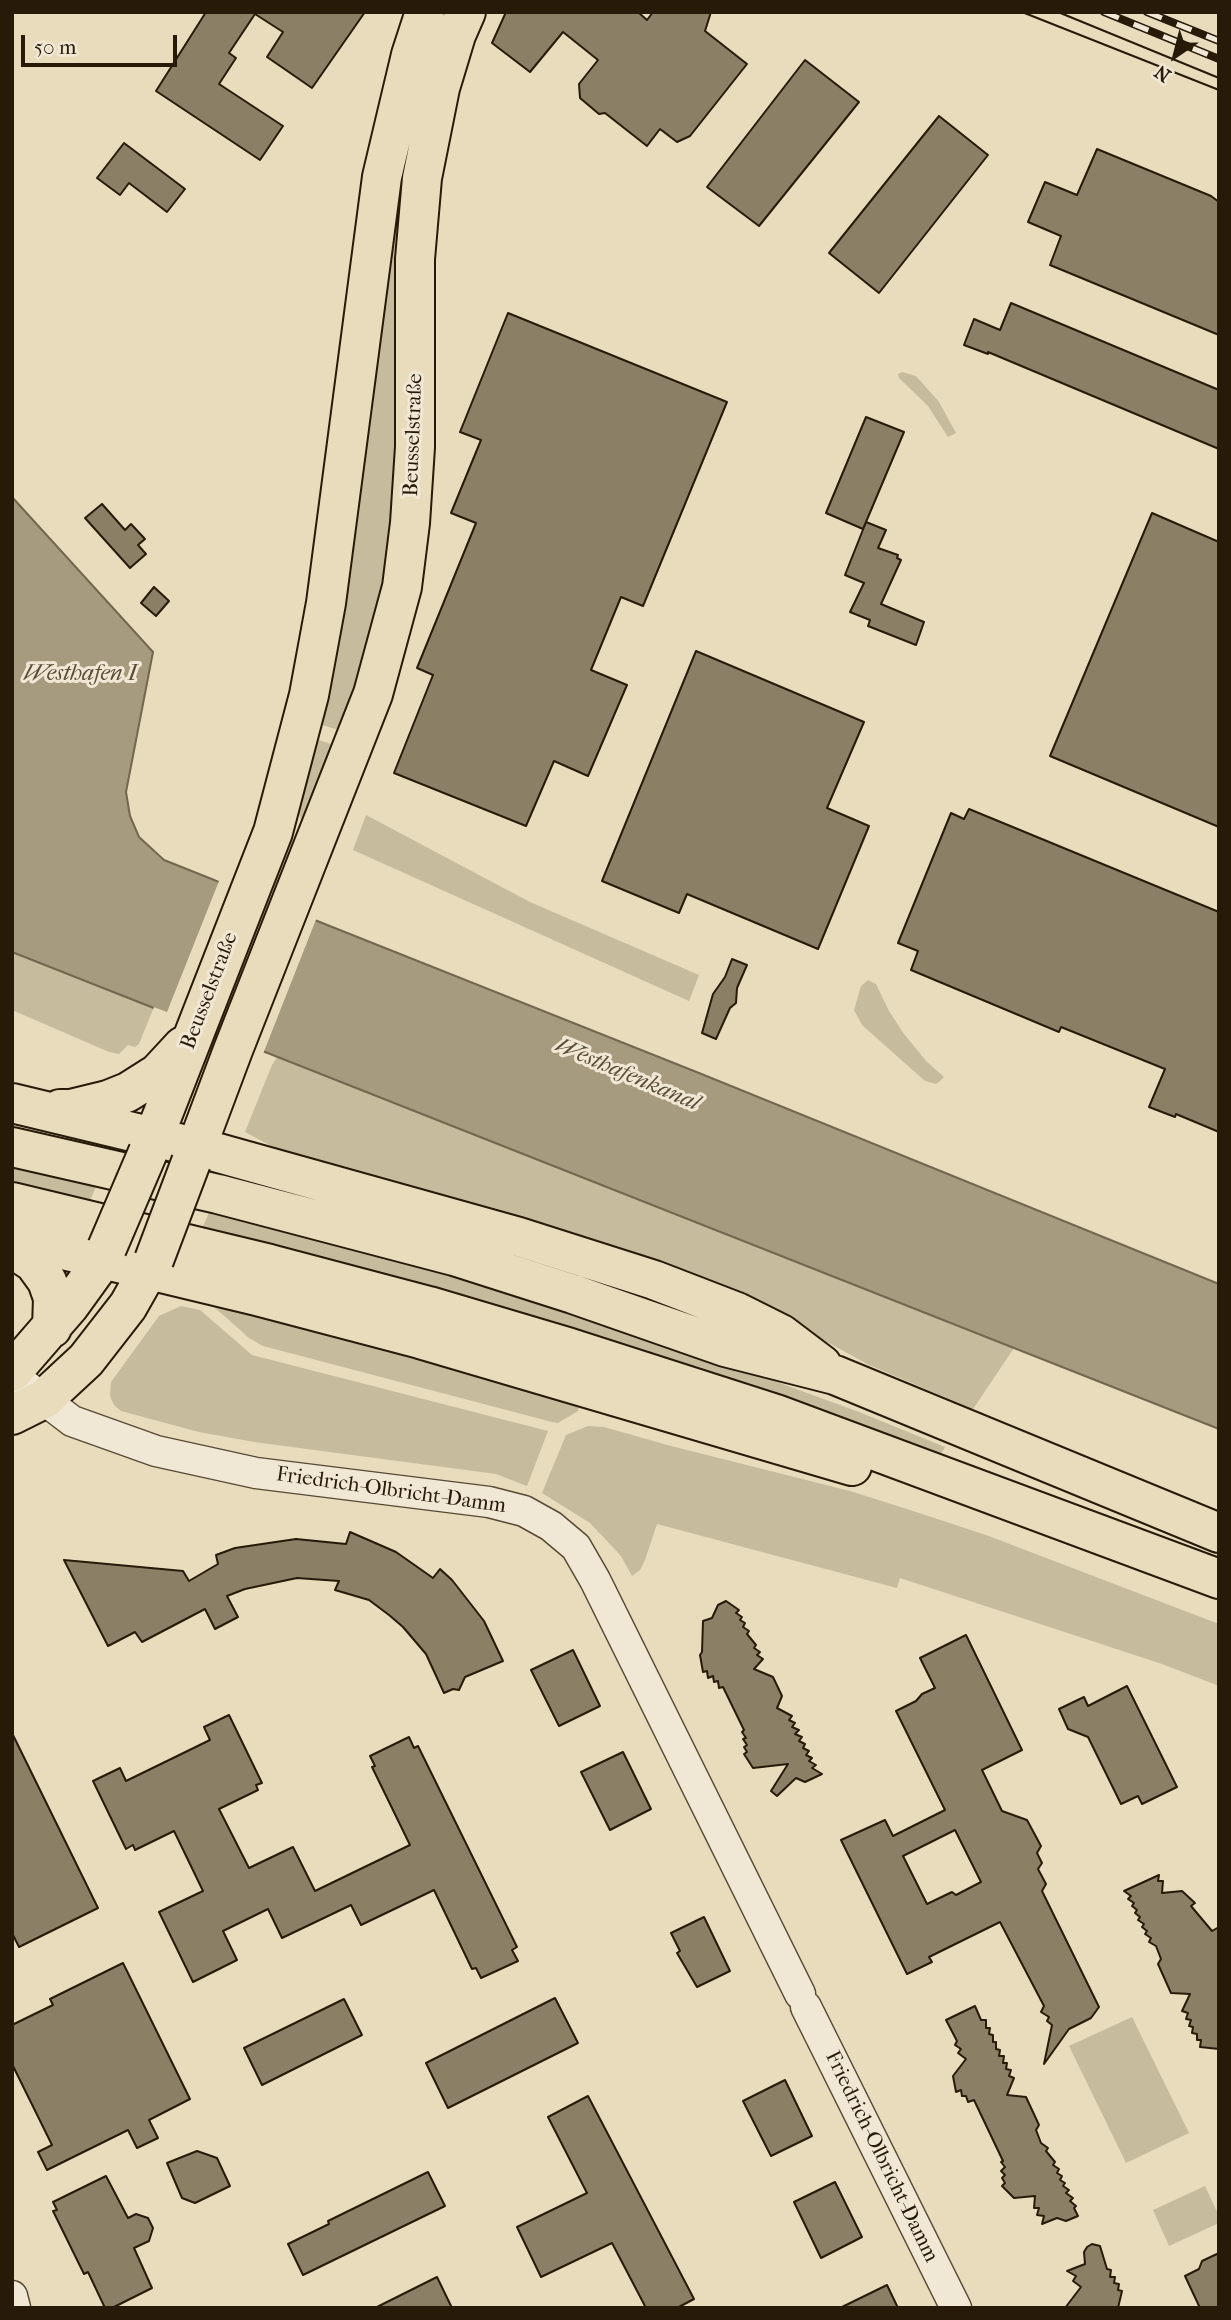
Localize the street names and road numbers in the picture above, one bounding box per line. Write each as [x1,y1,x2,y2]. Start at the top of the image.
street label: Beusselstraße [399,373,429,497]
street label: Beusselstraße [176,929,244,1053]
street label: Friedrich-Olbricht-Damm [274,1462,508,1520]
street label: Friedrich-Olbricht-Damm [819,2047,943,2267]

